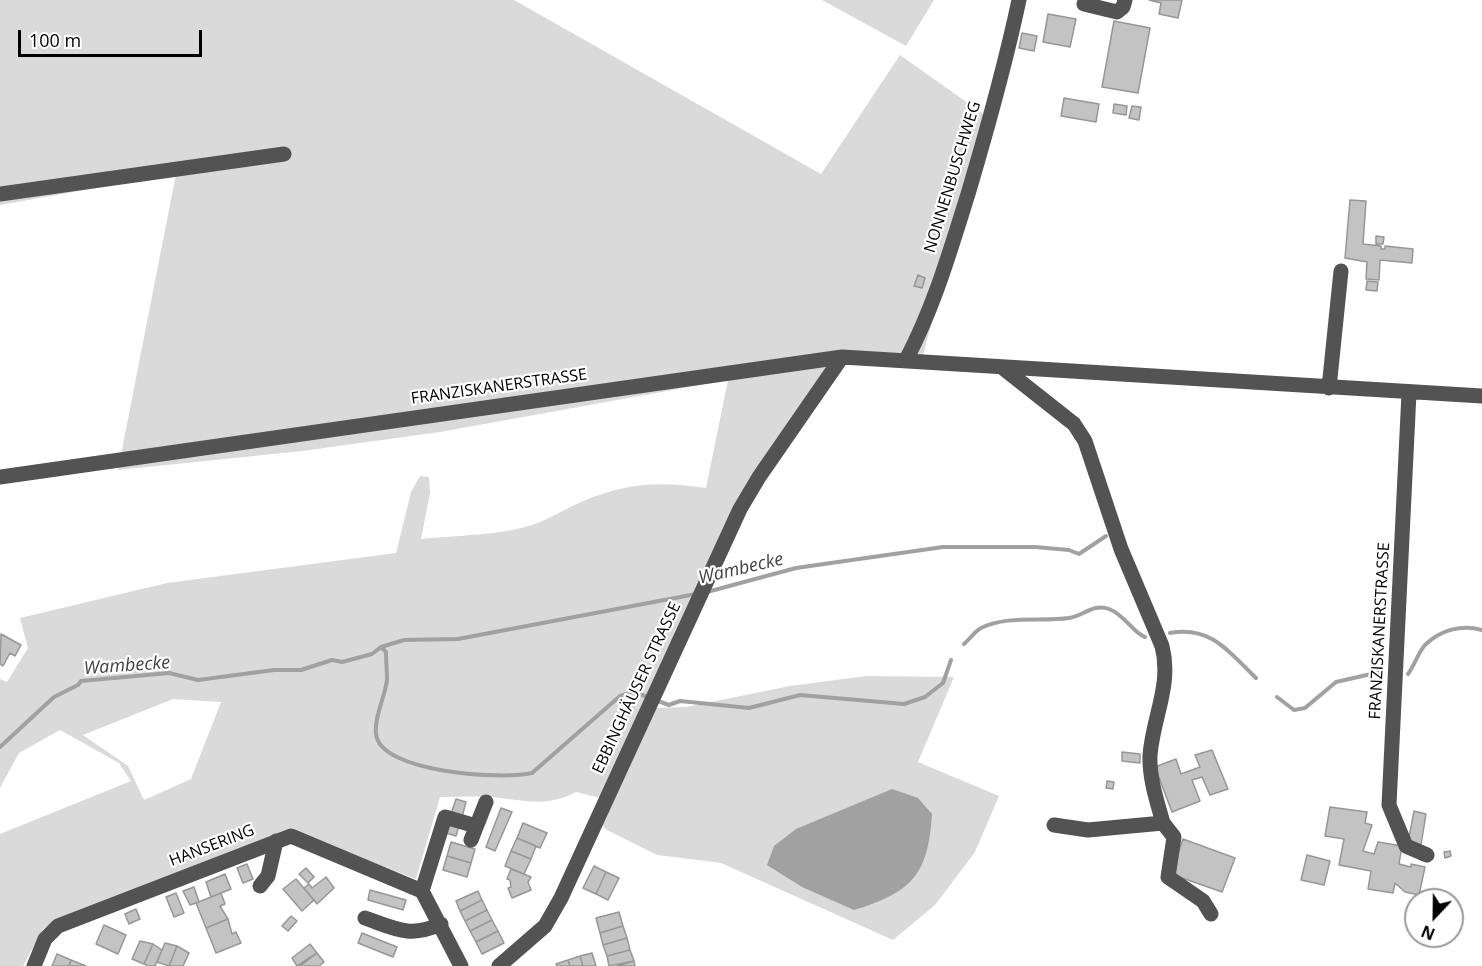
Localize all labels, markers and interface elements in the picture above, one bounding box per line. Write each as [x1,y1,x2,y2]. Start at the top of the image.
scale bar [21,18,206,56]
text: 100 m [29,28,81,52]
street label: NONNENBUSCHWEG [921,99,985,255]
street label: FRANZISKANERSTRASSE [410,365,588,409]
street label: FRANZISKANERSTRASSE [1366,542,1394,720]
water label: Wambecke [696,549,786,589]
street label: EBBINGHÄUSER STRASSE [589,599,685,777]
water label: Wambecke [83,652,171,680]
street label: HANSERING [167,821,257,871]
north arrow [1404,888,1464,948]
text: N [1418,920,1438,945]

